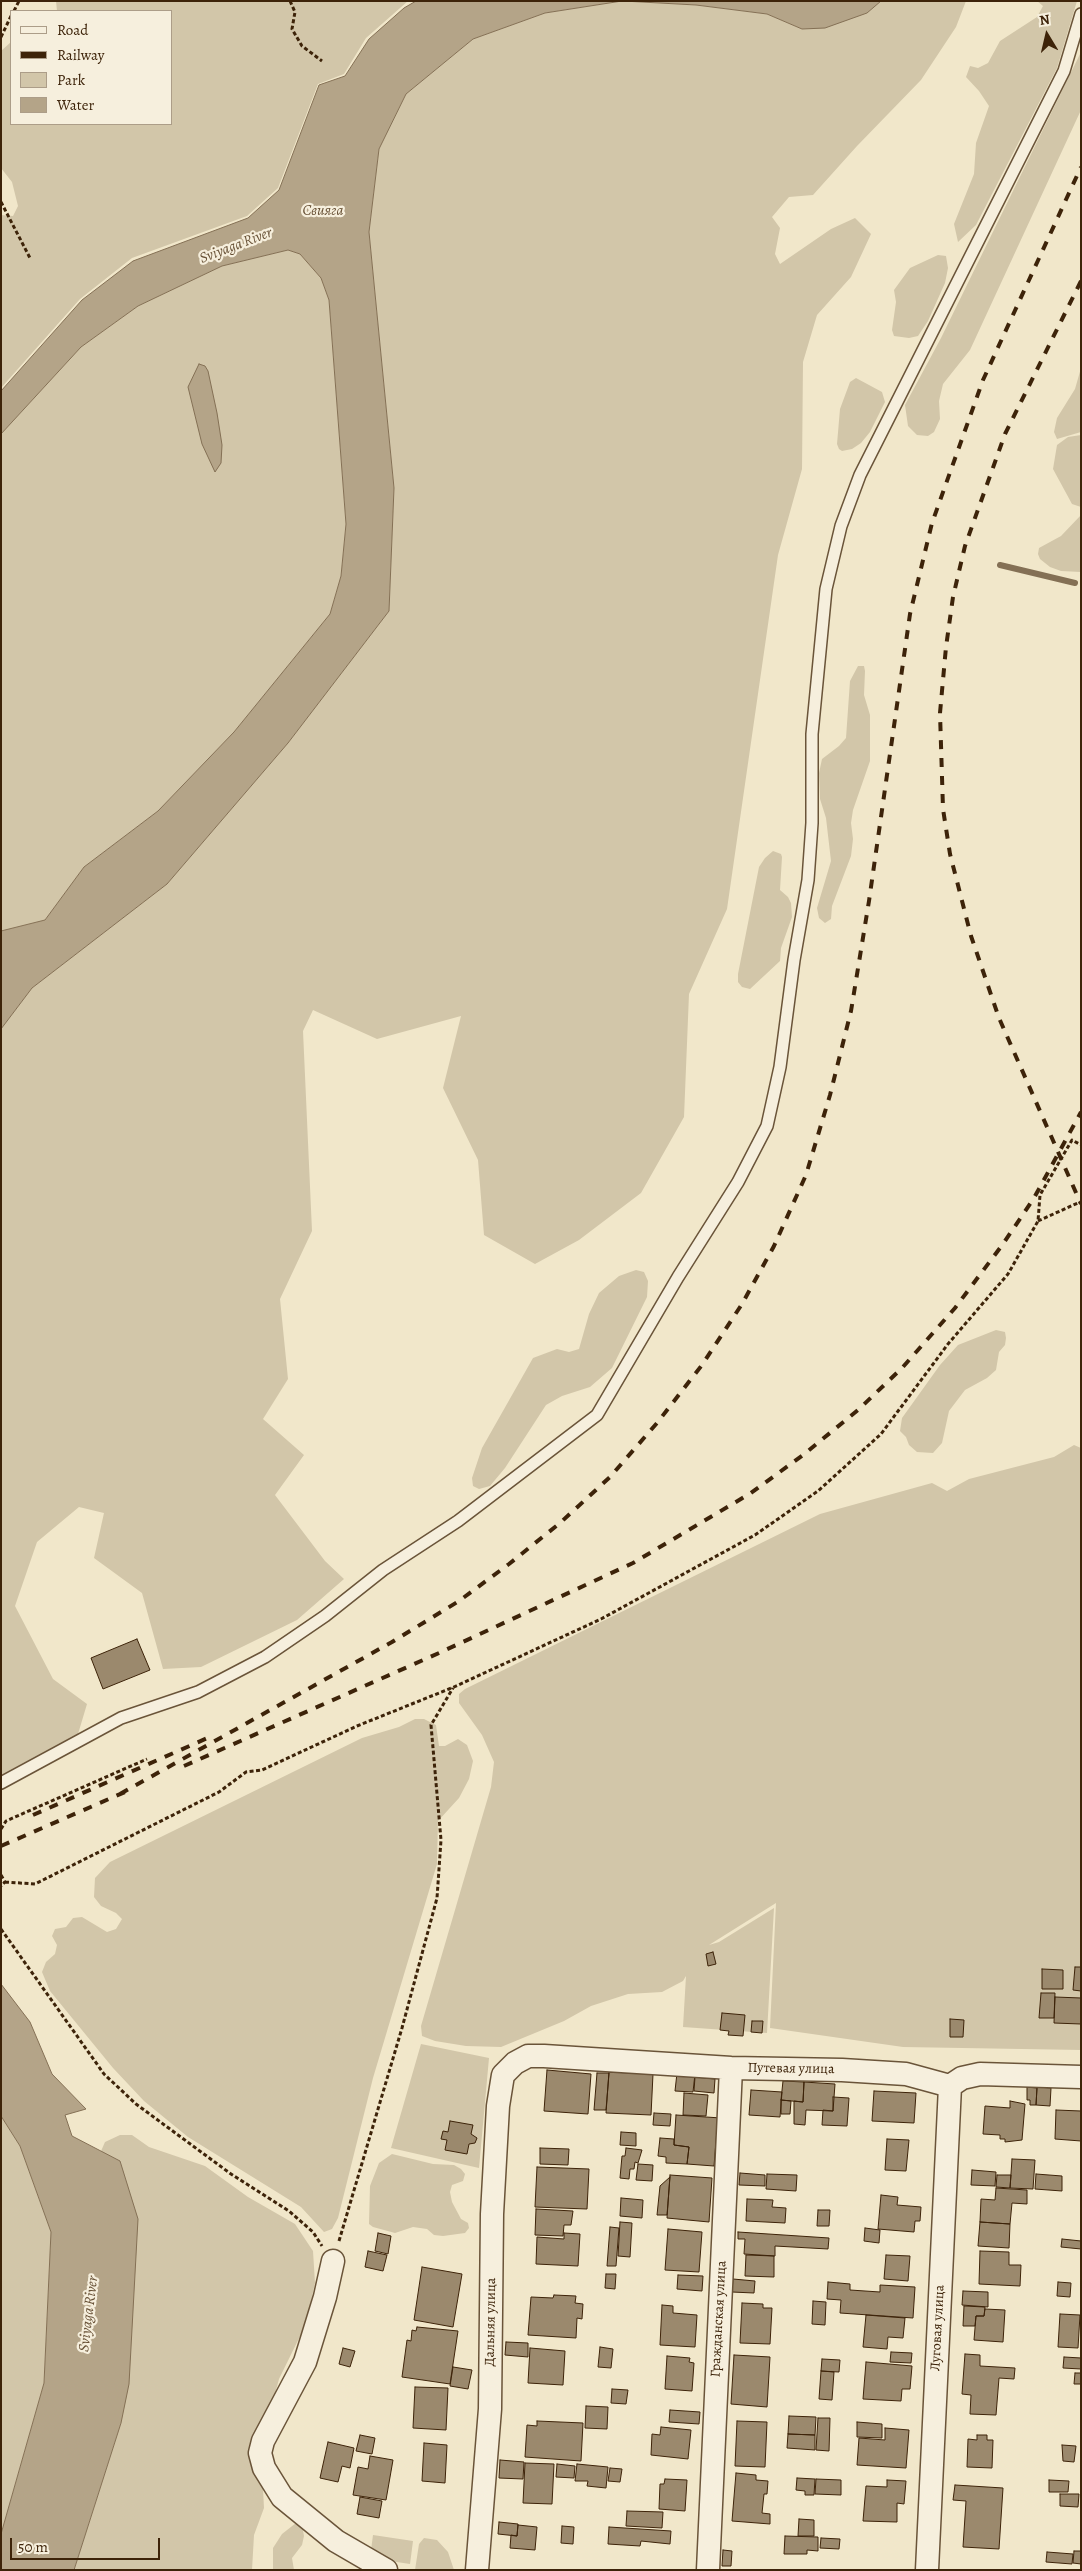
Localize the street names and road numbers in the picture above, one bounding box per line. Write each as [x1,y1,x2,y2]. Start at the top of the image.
street label: Путевая улица [747,2060,835,2078]
street label: Гражданская улица [708,2260,730,2378]
street label: Дальняя улица [482,2278,500,2366]
street label: Луговая улица [927,2284,949,2372]

